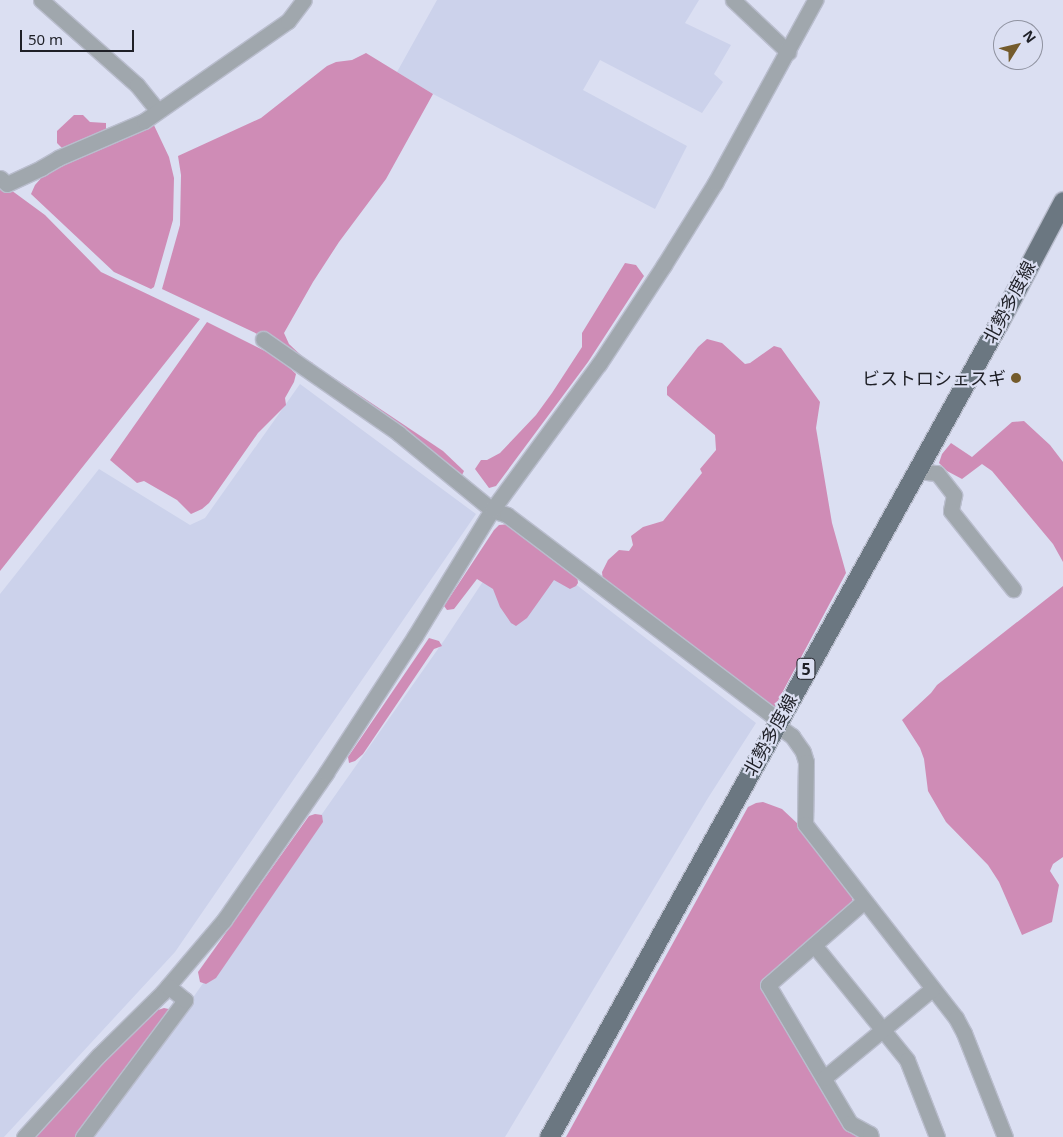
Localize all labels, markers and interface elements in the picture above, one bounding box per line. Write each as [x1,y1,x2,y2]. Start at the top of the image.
scale bar [22,20,136,52]
north arrow [993,20,1043,70]
text: N [1019,26,1041,47]
text: 50 m [28,29,63,49]
street label: 北勢多度線 [978,257,1040,347]
place label: ビストロシェスギ [862,367,1006,389]
marker: ビストロシェスギ [1010,372,1022,384]
road number: 5 [796,656,816,682]
street label: 北勢多度線 [739,690,801,780]

